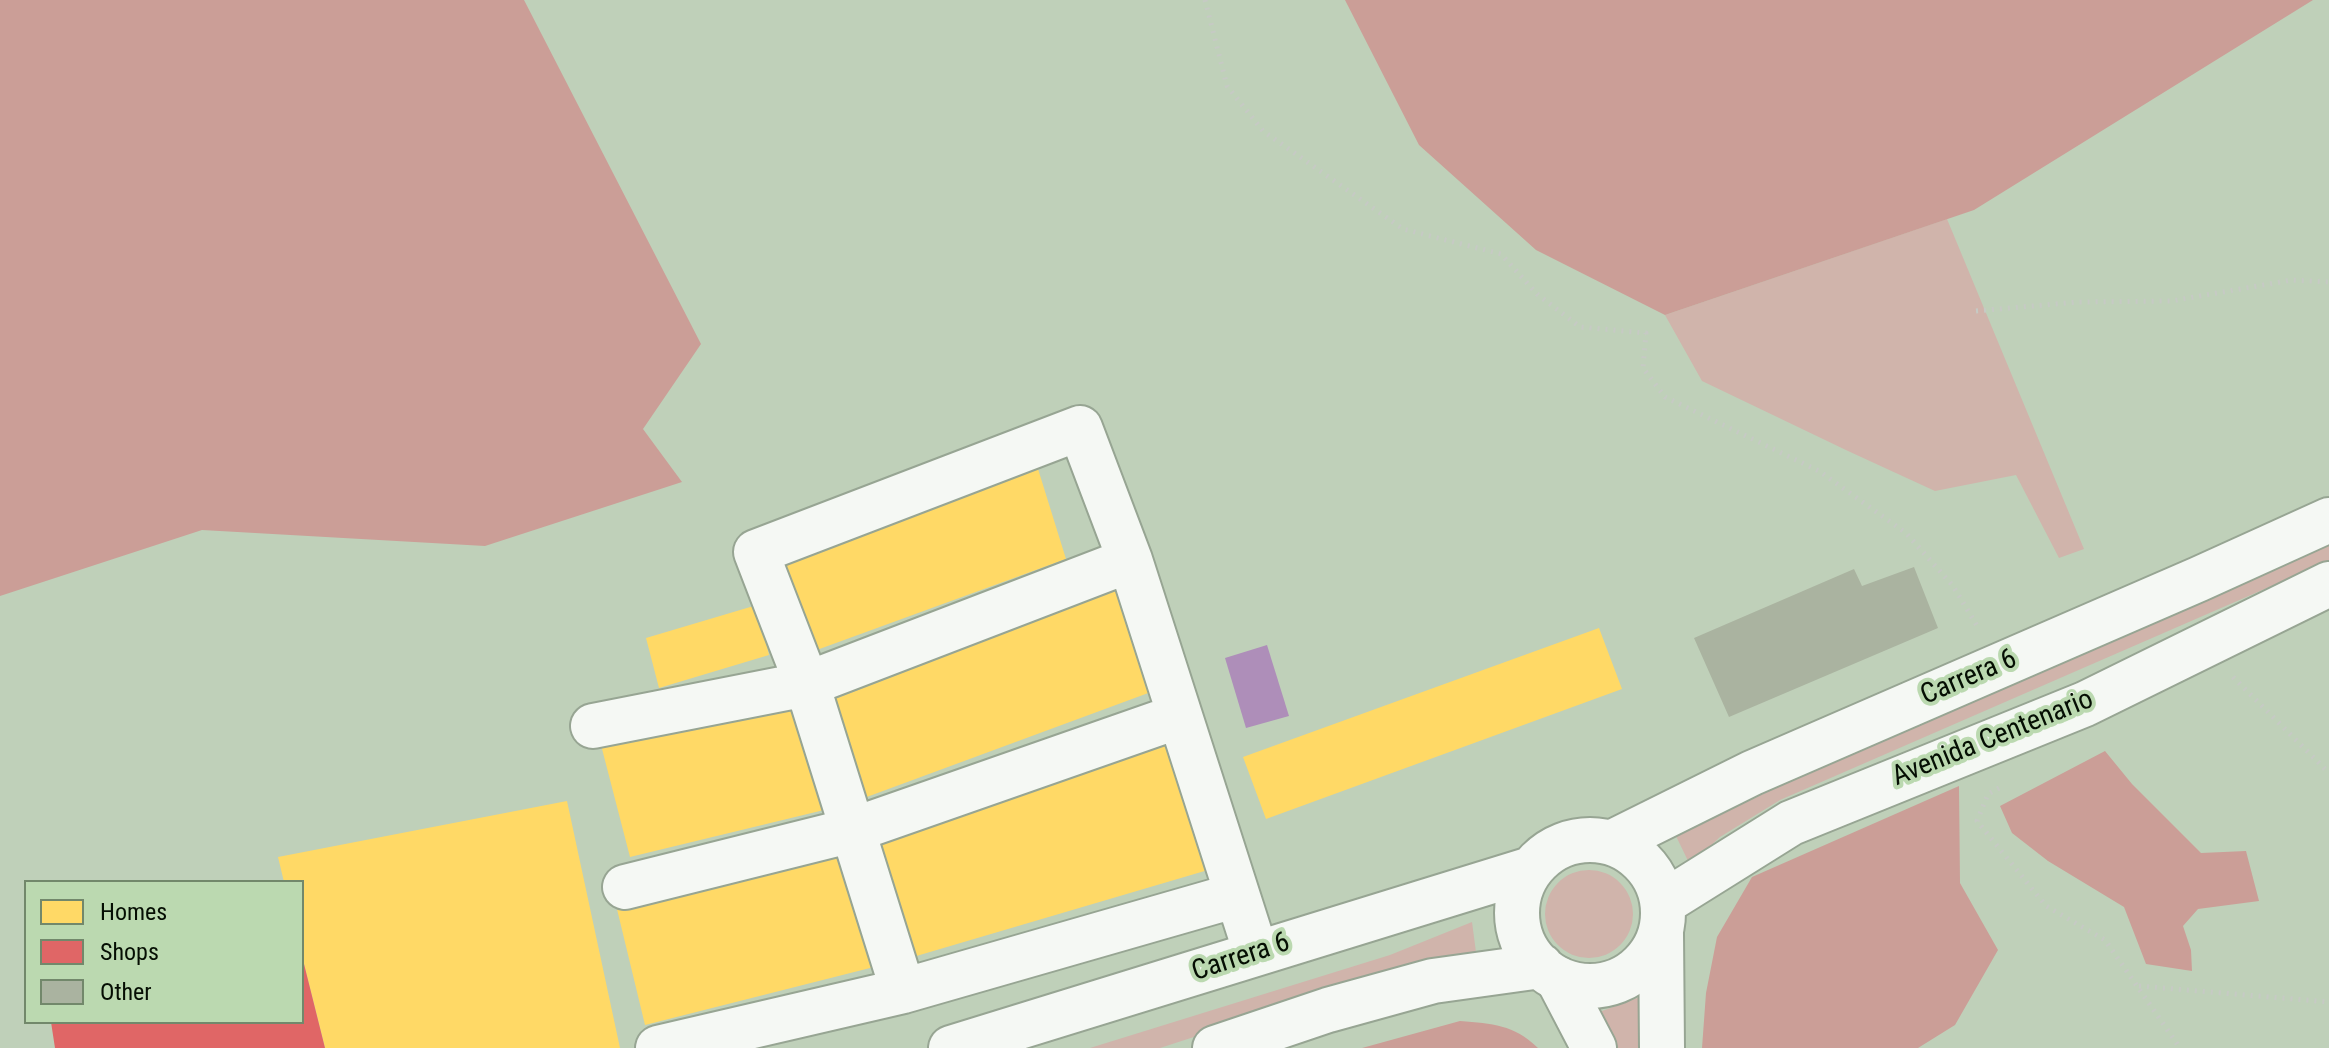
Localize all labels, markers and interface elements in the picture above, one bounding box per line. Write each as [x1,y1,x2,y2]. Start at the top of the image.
street label: Carrera 6 [1916,643,2022,713]
street label: Avenida Centenario [1887,683,2099,795]
legend [24,880,304,1024]
text: Homes [100,898,167,926]
street label: Carrera 6 [1188,926,1294,990]
text: Shops [100,938,159,966]
text: Other [100,978,152,1006]

